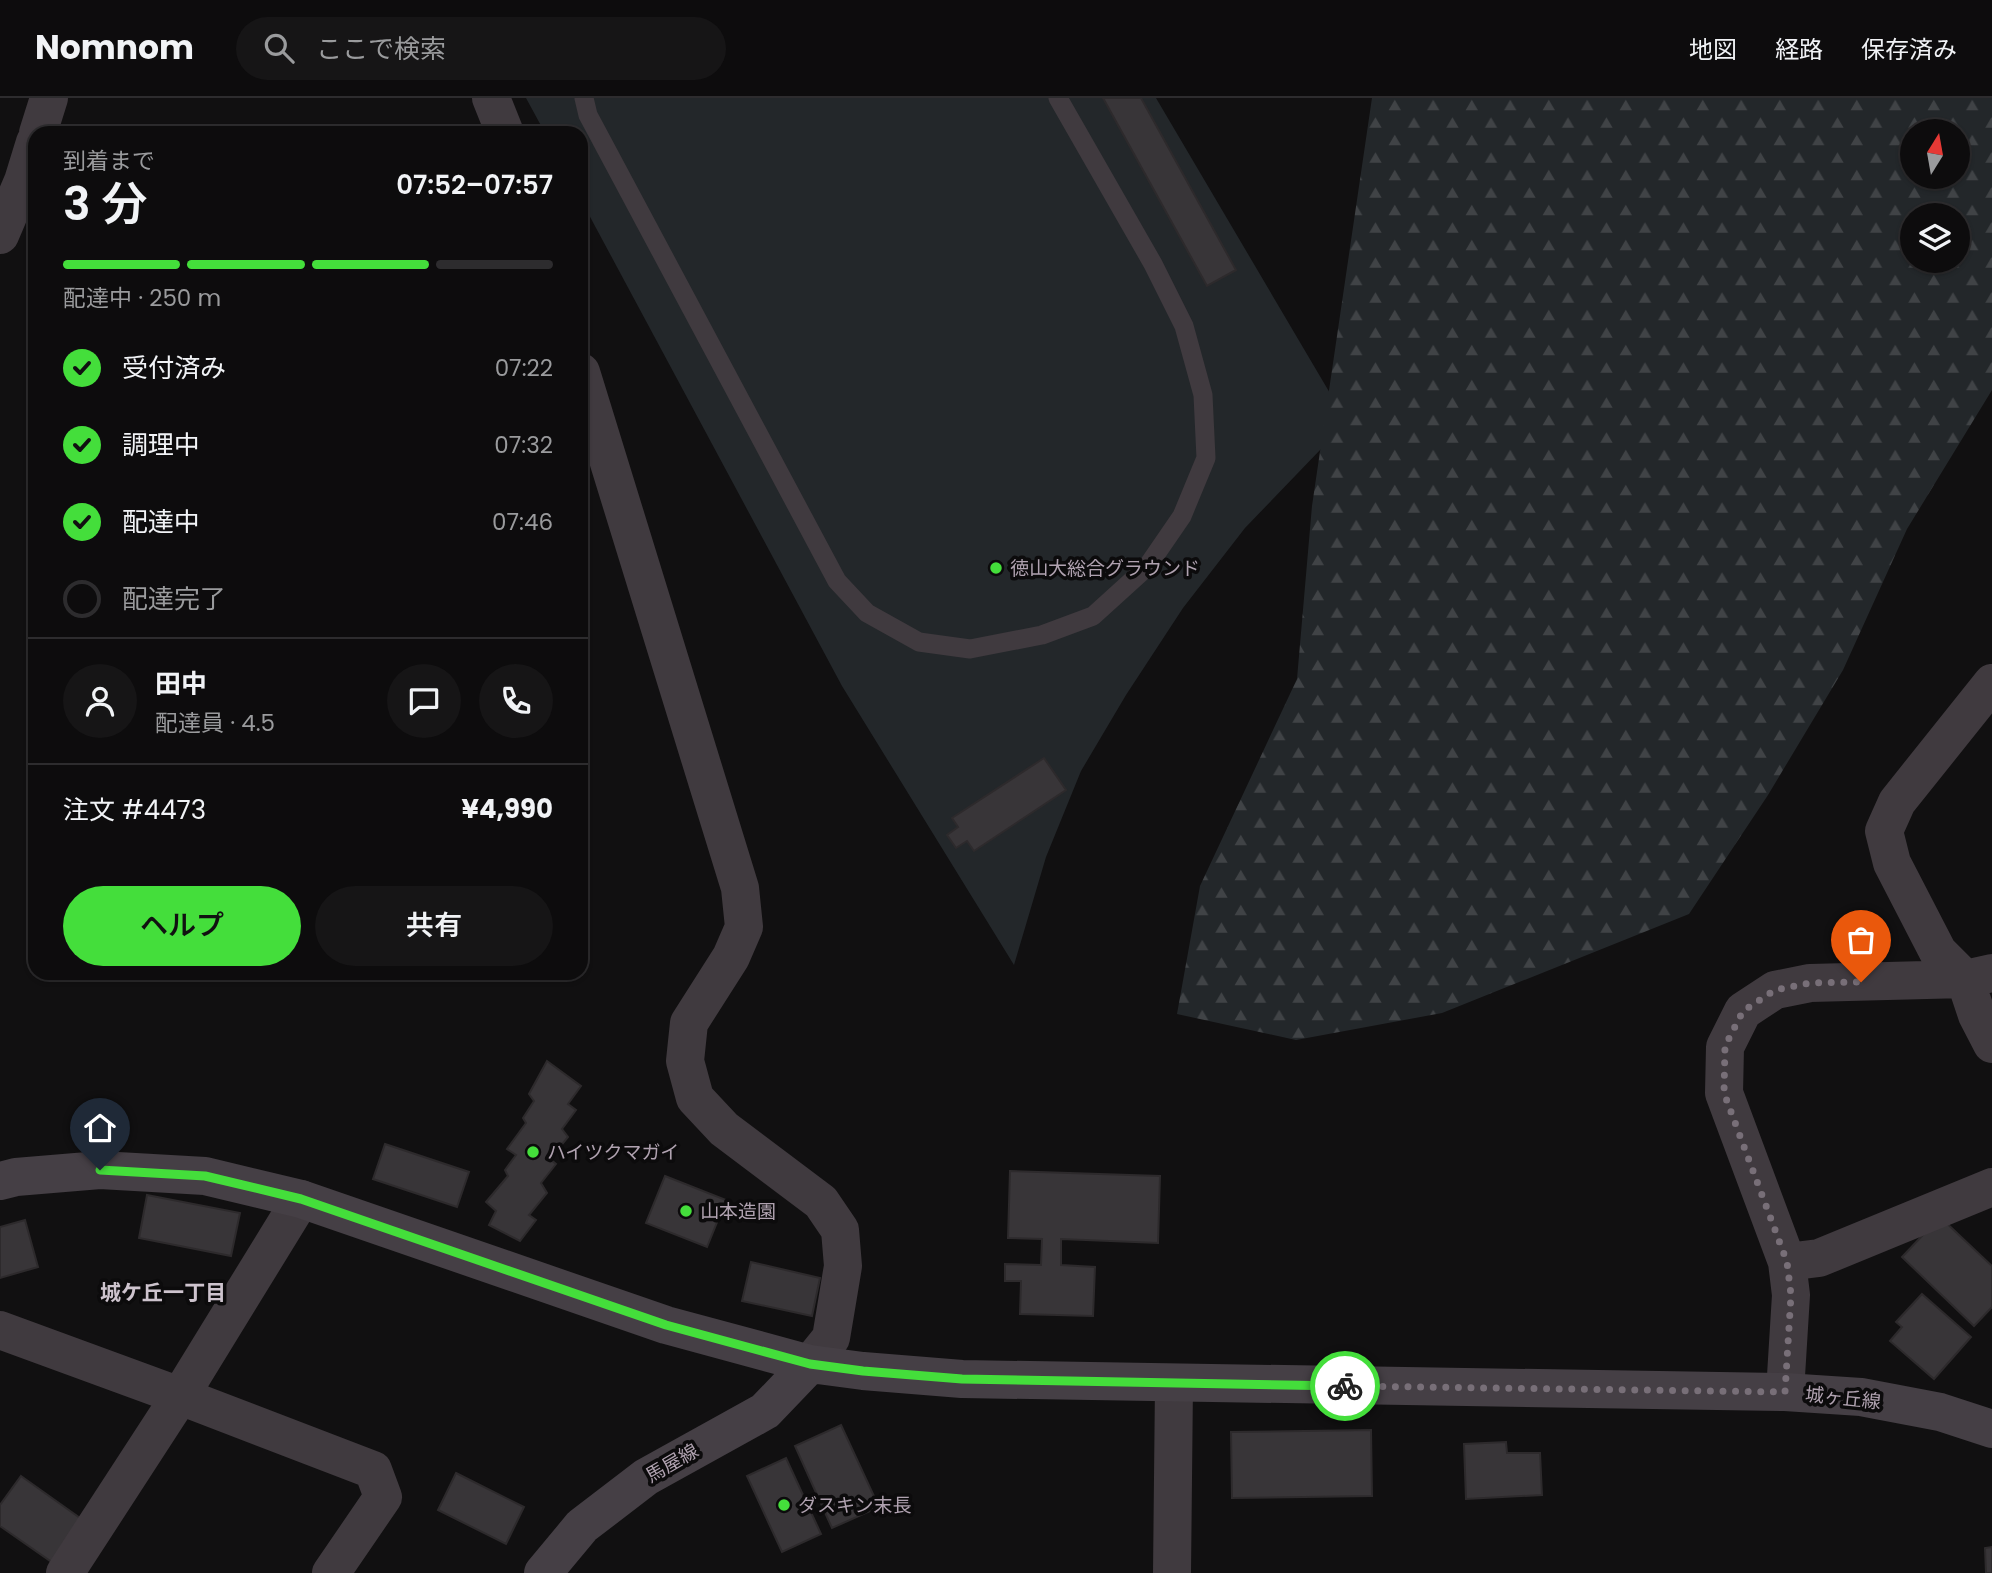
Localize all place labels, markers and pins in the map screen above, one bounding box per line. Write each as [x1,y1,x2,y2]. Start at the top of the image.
place label: 徳山大総合グラウンド [1010,555,1200,582]
marker: 徳山大総合グラウンド [988,560,1004,576]
pin [1831,910,1891,982]
pin [70,1098,130,1170]
place label: ハイツクマガイ [547,1139,680,1166]
marker: ハイツクマガイ [525,1144,541,1160]
place label: 山本造園 [700,1198,776,1225]
marker: 山本造園 [678,1203,694,1219]
place label: ダスキン末長 [798,1492,911,1519]
marker: ダスキン末長 [776,1497,792,1513]

